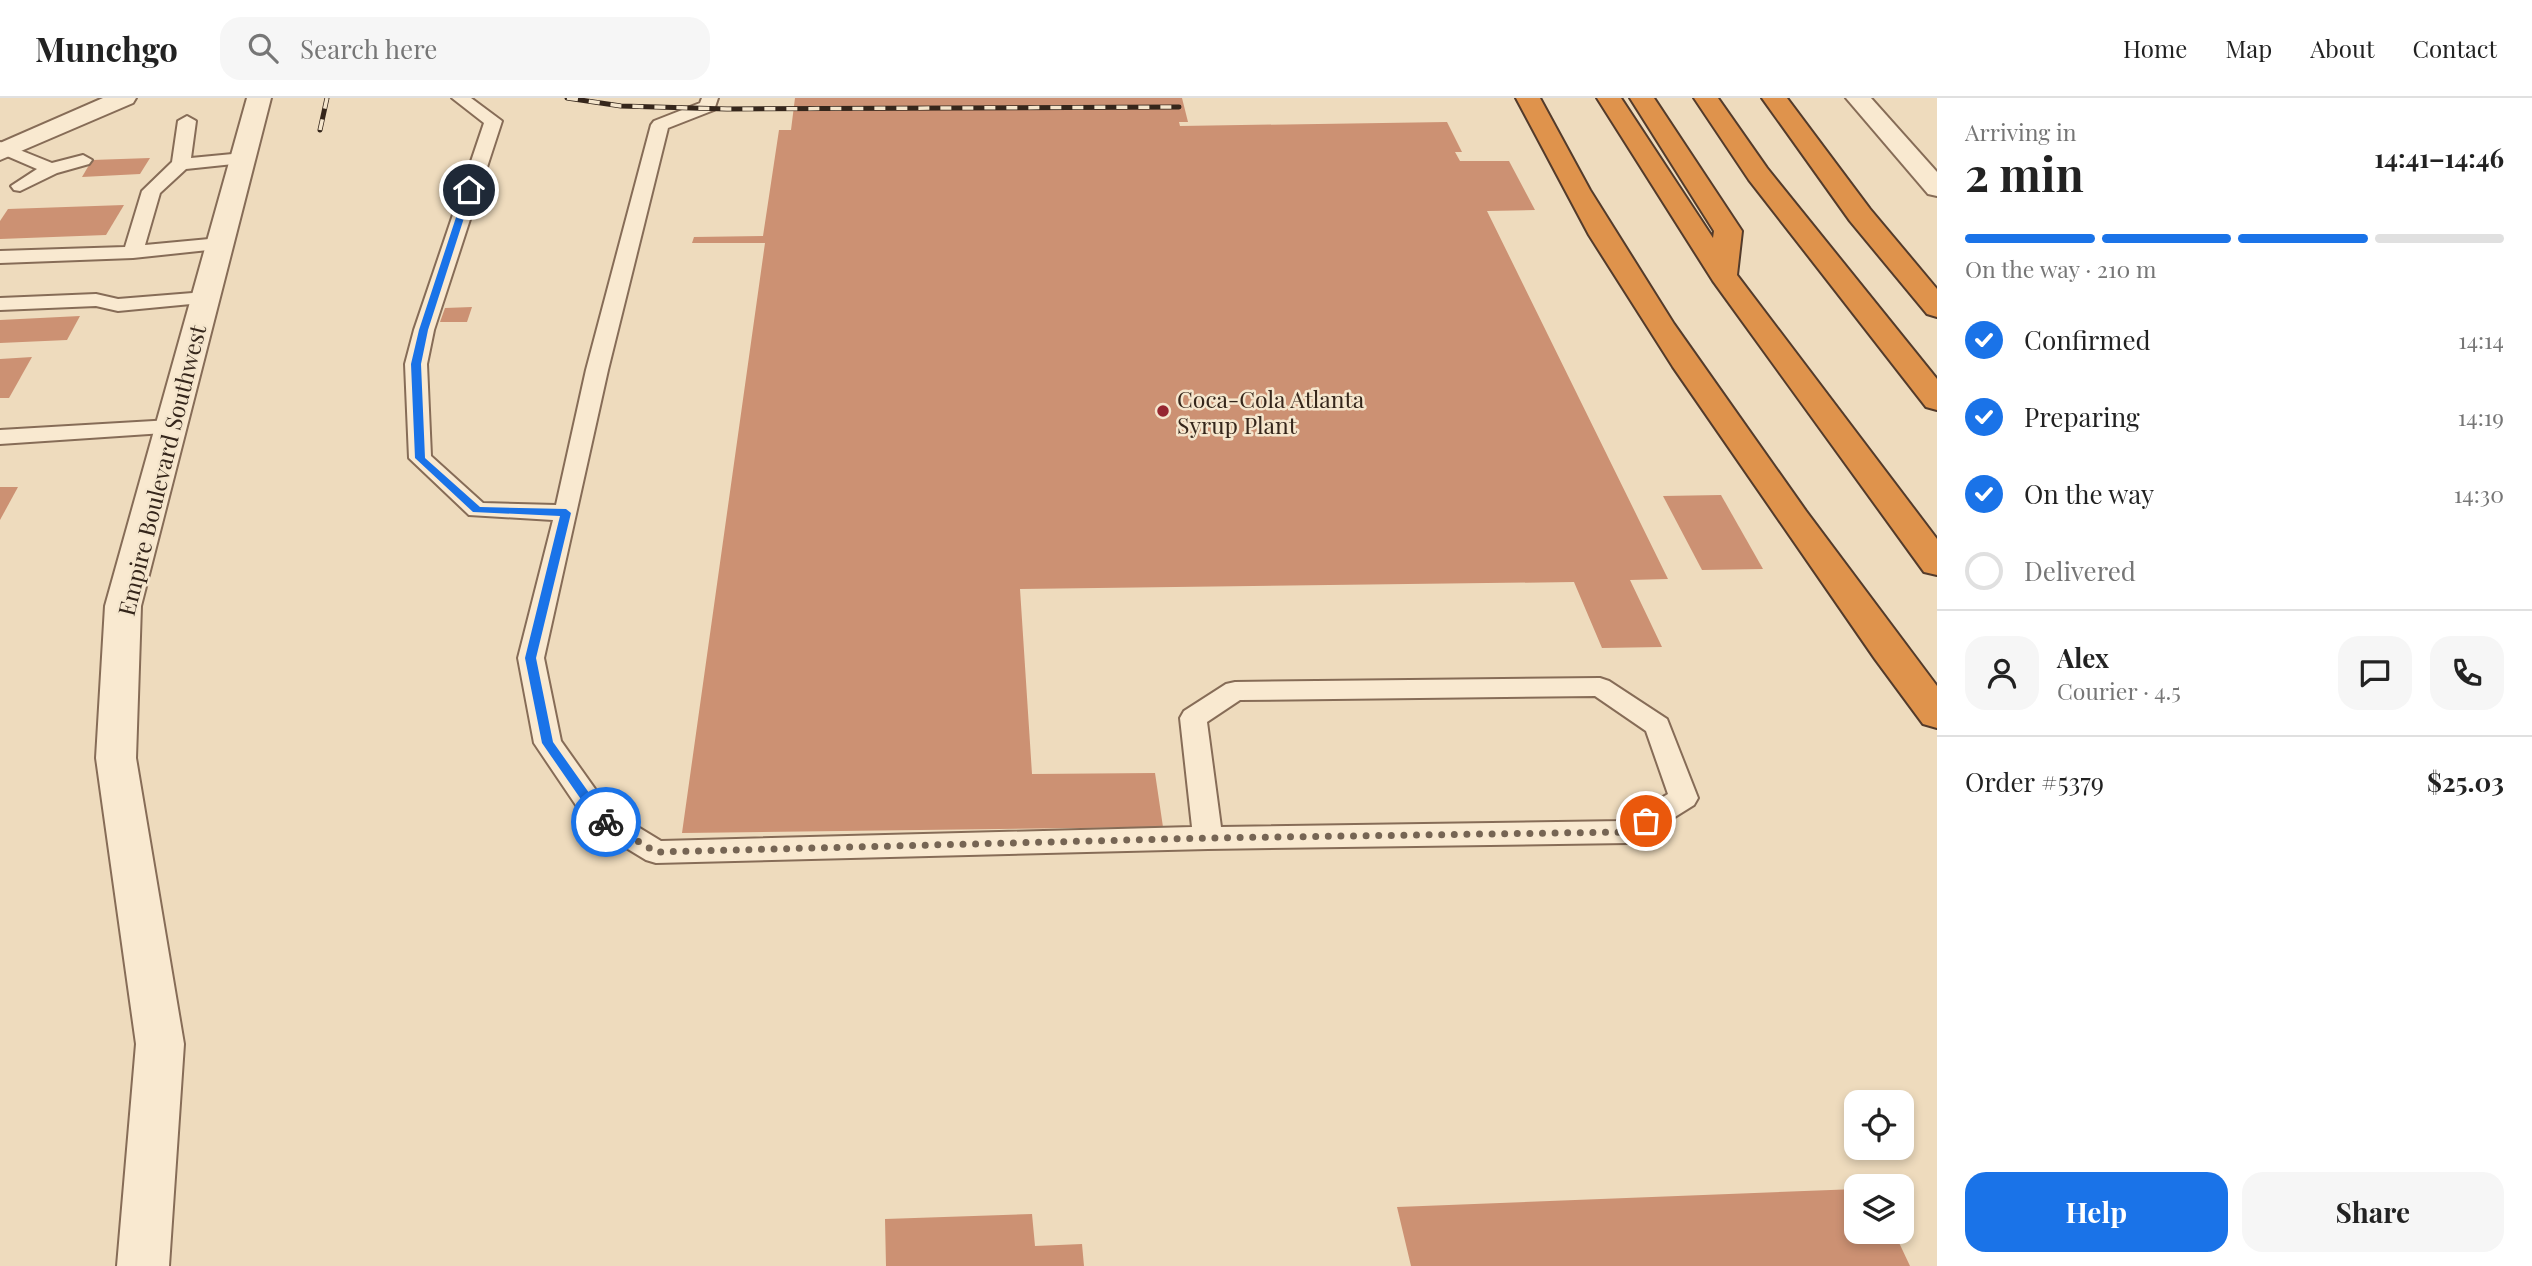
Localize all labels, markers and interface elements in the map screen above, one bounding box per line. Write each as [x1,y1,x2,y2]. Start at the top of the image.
search box [220,17,710,80]
text: Munchgo [35,26,178,70]
icon: search [244,29,282,67]
text: Search here [300,31,437,66]
text: Home [2123,32,2187,64]
text: Map [2225,32,2272,64]
text: About [2310,32,2374,64]
text: Contact [2412,32,2497,64]
text: Arriving in [1965,116,2077,147]
text: 14:41–14:46 [2374,140,2504,175]
text: 2 min [1965,142,2084,204]
pin [439,160,499,220]
icon: home [450,171,488,209]
text: On the way · 210 m [1965,253,2157,284]
street label: Empire Boulevard Southwest [110,321,212,619]
icon: check [1965,321,2003,359]
text: Confirmed [2024,322,2151,357]
text: 14:14 [2458,324,2504,355]
place label: Coca-Cola Atlanta Syrup Plant [1177,383,1365,440]
icon: check [1965,398,2003,436]
text: Preparing [2024,399,2140,434]
text: 14:19 [2458,401,2504,432]
marker: Coca-Cola Atlanta Syrup Plant [1155,403,1171,419]
icon: check [1965,475,2003,513]
text: On the way [2024,476,2154,511]
text: 14:30 [2454,478,2504,509]
text: Delivered [2024,553,2136,588]
button: person [1965,636,2039,710]
button: chat [2338,636,2412,710]
button: phone [2430,636,2504,710]
text: Alex [2057,640,2109,675]
text: Courier · 4.5 [2057,675,2181,706]
text: Order #5379 [1965,764,2104,799]
text: $25.03 [2427,764,2504,799]
courier [571,787,641,857]
pin [1616,791,1676,851]
icon: bag [1627,802,1665,840]
icon: bike [587,803,625,841]
map controls [1844,1090,1914,1244]
button: locate [1844,1090,1914,1160]
button: Help [1965,1172,2228,1252]
button: Share [2242,1172,2504,1252]
button: layers [1844,1174,1914,1244]

